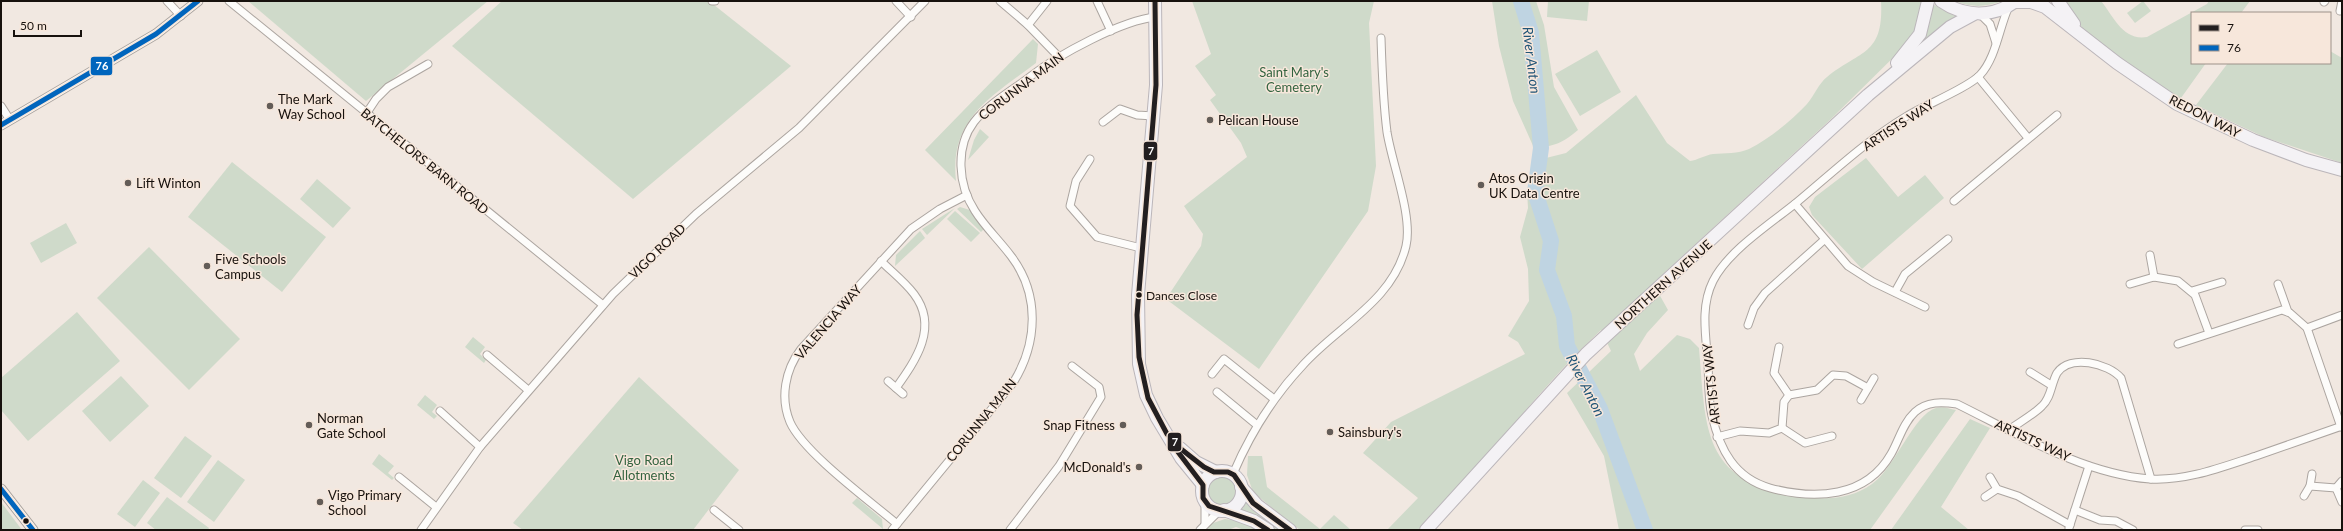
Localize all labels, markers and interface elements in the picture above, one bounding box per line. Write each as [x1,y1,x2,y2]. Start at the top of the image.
scale bar [14,12,81,38]
legend [2191,12,2331,64]
text: 50 m [20,18,47,33]
text: 7 [2227,20,2234,35]
water label: River Anton [1519,25,1545,95]
text: 76 [2227,40,2241,55]
street label: CORUNNA MAIN [975,49,1067,123]
line badge: 76 [90,56,113,76]
text: 76 [96,59,109,72]
park label: Saint Mary's Cemetery [1259,64,1329,95]
place label: The Mark Way School [278,91,345,122]
street label: REDON WAY [2167,91,2244,141]
street label: ARTISTS WAY [1859,96,1937,154]
marker: The Mark Way School [265,101,275,111]
street label: BATCHELORS BARN ROAD [358,104,492,218]
place label: Pelican House [1218,112,1299,128]
marker: Pelican House [1205,115,1215,125]
line badge: 7 [1143,141,1158,161]
text: 7 [1148,144,1154,157]
place label: Atos Origin UK Data Centre [1489,170,1580,201]
place label: Lift Winton [136,175,201,191]
marker: Lift Winton [123,178,133,188]
marker: Atos Origin UK Data Centre [1476,180,1486,190]
street label: VIGO ROAD [625,220,689,282]
street label: NORTHERN AVENUE [1611,236,1715,332]
place label: Five Schools Campus [215,251,286,282]
marker: Five Schools Campus [202,261,212,271]
street label: VALENCIA WAY [791,281,865,363]
place label: Dances Close [1146,288,1217,303]
marker: Dances Close [1134,290,1144,300]
street label: ARTISTS WAY [1699,342,1723,425]
water label: River Anton [1563,351,1609,419]
street label: CORUNNA MAIN [943,375,1019,465]
place label: Norman Gate School [317,410,386,441]
street label: ARTISTS WAY [1993,415,2074,465]
place label: Snap Fitness [1043,417,1115,433]
marker: Norman Gate School [304,420,314,430]
marker: Snap Fitness [1118,420,1128,430]
place label: Sainsbury's [1338,424,1402,440]
marker: Sainsbury's [1325,427,1335,437]
line badge: 7 [1167,432,1182,452]
text: 7 [1172,435,1178,448]
park label: Vigo Road Allotments [613,452,675,483]
place label: McDonald's [1064,459,1131,475]
marker: McDonald's [1134,462,1144,472]
place label: Vigo Primary School [328,487,402,518]
marker: Vigo Primary School [315,497,325,507]
unlabelled marker [21,516,31,526]

